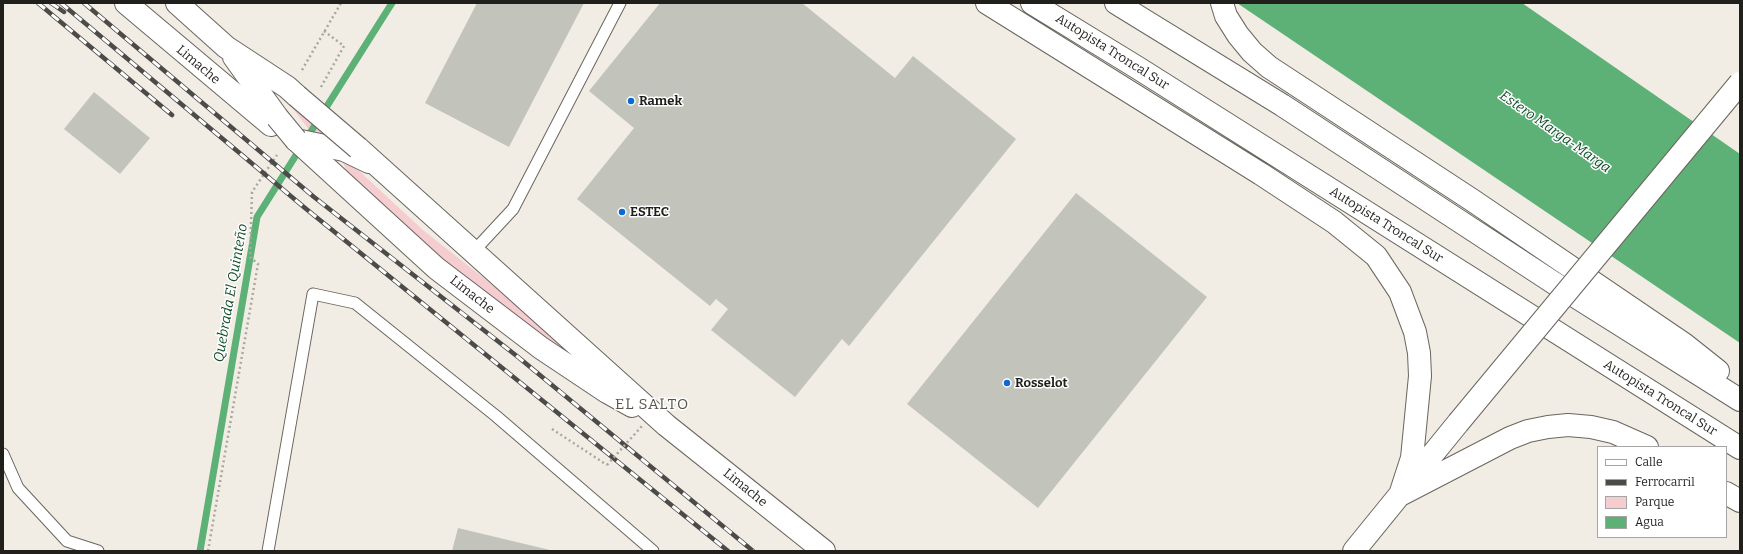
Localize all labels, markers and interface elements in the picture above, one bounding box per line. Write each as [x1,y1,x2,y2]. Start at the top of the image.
street label: Autopista Troncal Sur [1052,11,1172,93]
street label: Limache [173,42,223,88]
water label: Estero Marga-Marga [1496,87,1614,177]
place label: Ramek [639,93,682,109]
marker: Ramek [626,96,636,106]
street label: Autopista Troncal Sur [1326,184,1446,266]
place label: ESTEC [630,204,669,220]
marker: ESTEC [617,207,627,217]
water label: Quebrada El Quinteño [211,222,251,364]
street label: Limache [447,273,497,317]
street label: Autopista Troncal Sur [1600,357,1720,439]
place label: Rosselot [1015,375,1068,391]
marker: Rosselot [1002,378,1012,388]
district label: EL SALTO [615,396,689,414]
legend [1597,446,1727,538]
text: Calle [1635,455,1663,469]
street label: Limache [720,466,770,510]
text: Ferrocarril [1635,475,1695,489]
text: Parque [1635,495,1674,509]
text: Agua [1635,515,1664,529]

